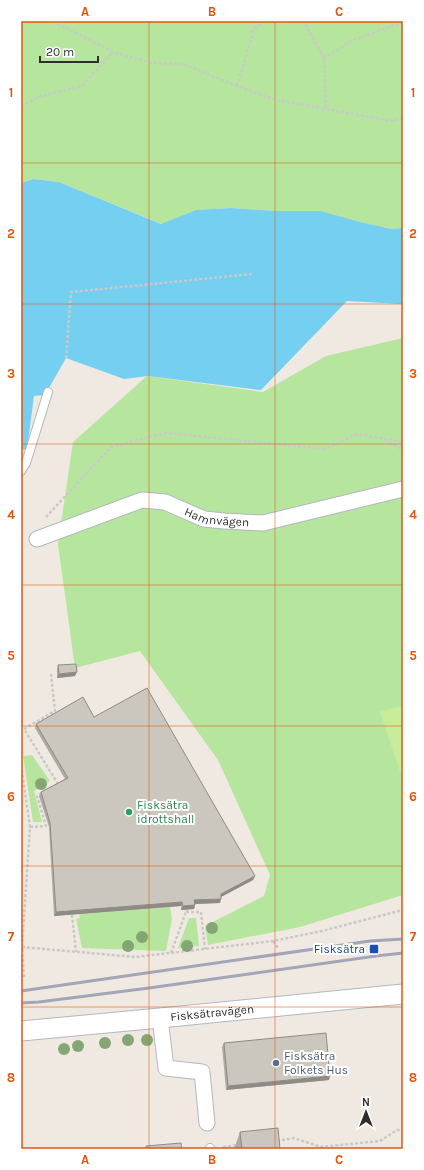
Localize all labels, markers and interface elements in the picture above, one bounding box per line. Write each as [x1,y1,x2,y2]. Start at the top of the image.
text: A [81,4,89,19]
text: B [208,4,216,19]
text: C [335,4,343,19]
scale bar [40,38,98,64]
text: 20 m [46,45,74,59]
text: 1 [9,85,13,100]
text: 1 [411,85,415,100]
text: 2 [7,226,15,241]
text: 2 [409,226,417,241]
text: 3 [7,366,15,381]
text: 3 [409,366,417,381]
street label: Hamnvägen [182,504,250,529]
text: 4 [7,507,15,522]
text: 4 [409,507,417,522]
text: 5 [7,648,15,663]
text: 5 [409,648,417,663]
text: 6 [7,789,15,804]
text: 6 [409,789,417,804]
place label: Fisksätra idrottshall [137,798,194,826]
marker: Fisksätra idrottshall [124,807,134,817]
text: 7 [8,929,15,944]
text: 7 [410,929,417,944]
place label: Fisksätra [314,942,365,956]
marker: Fisksätra [368,943,380,955]
street label: Fisksätravägen [170,1002,255,1024]
place label: Fisksätra Folkets Hus [284,1049,348,1077]
marker: Fisksätra Folkets Hus [271,1058,281,1068]
text: 8 [7,1070,15,1085]
text: 8 [409,1070,417,1085]
north arrow [346,1092,386,1132]
text: N [362,1096,370,1109]
text: A [81,1152,89,1167]
text: B [208,1152,216,1167]
text: C [335,1152,343,1167]

